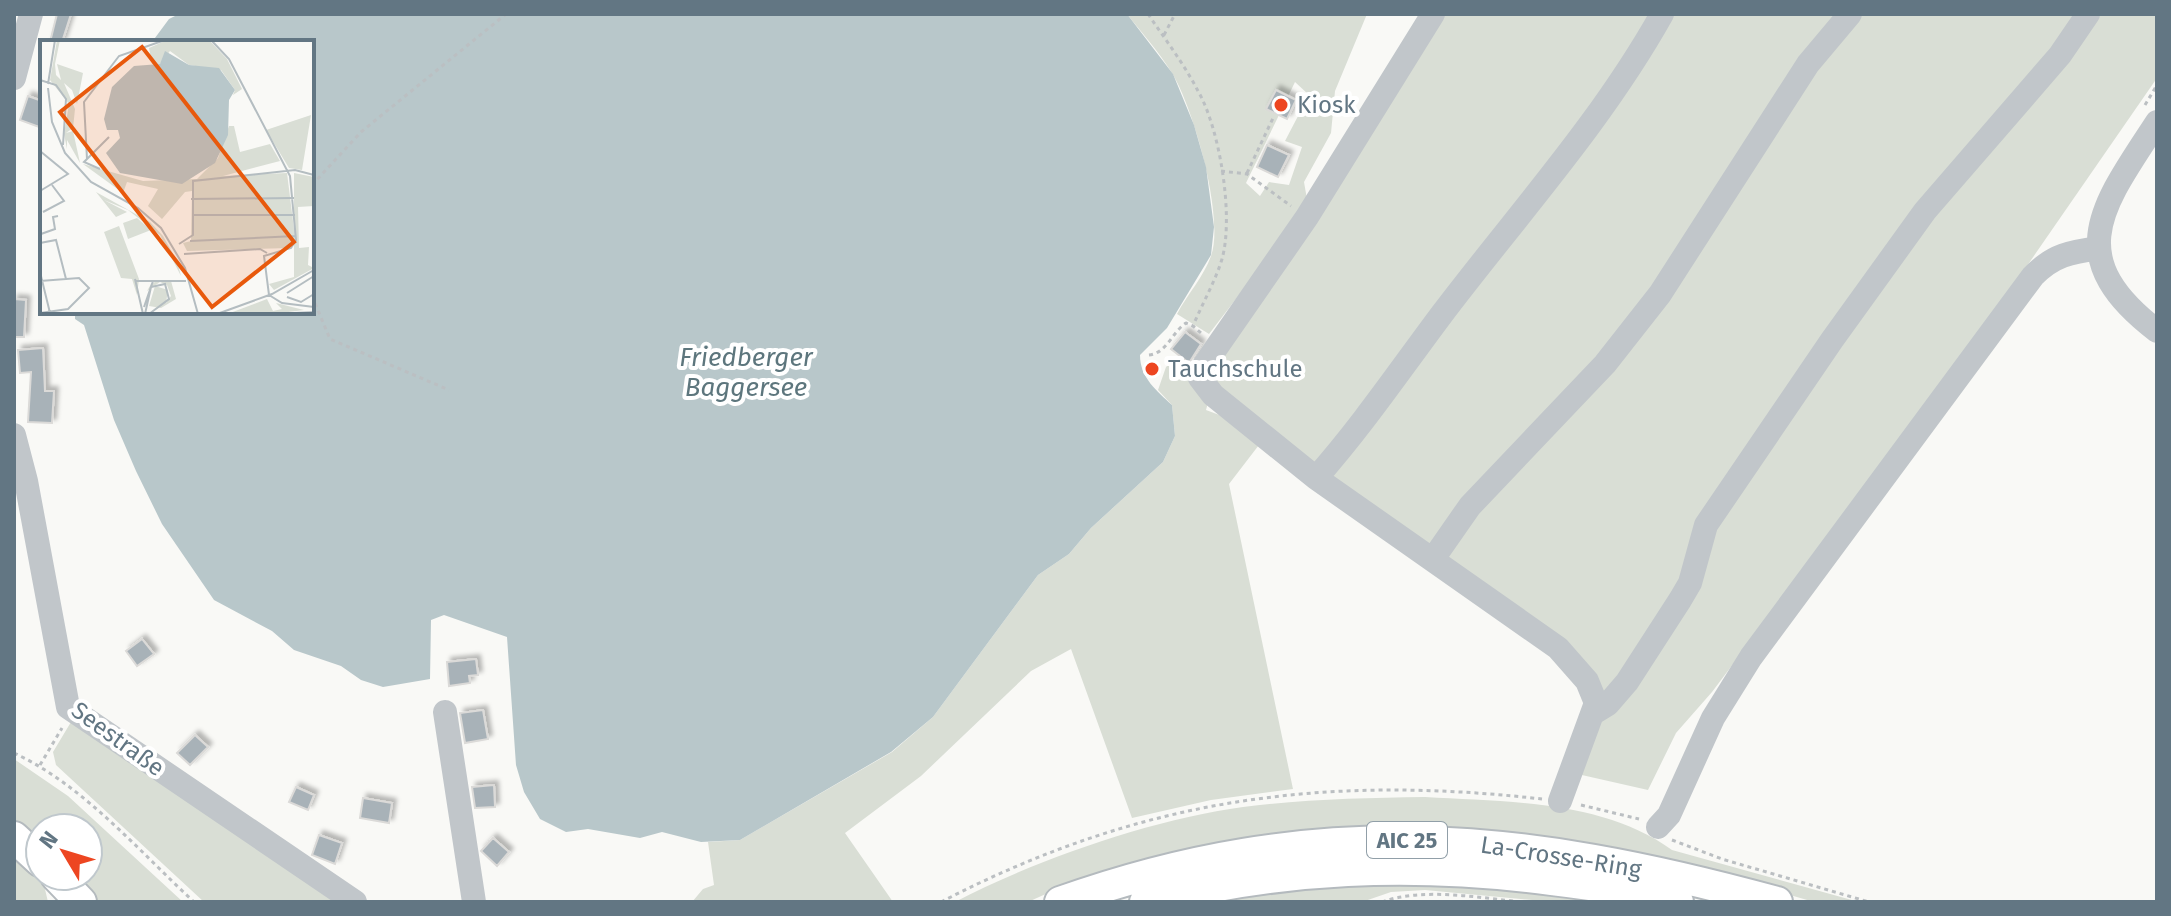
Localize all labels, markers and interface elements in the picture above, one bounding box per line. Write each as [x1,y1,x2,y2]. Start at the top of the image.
inset map [40,40,314,314]
place label: Kiosk [1297,91,1356,119]
marker: Kiosk [1272,96,1290,114]
water label: Friedberger Baggersee [679,342,814,403]
place label: Tauchschule [1168,355,1302,383]
marker: Tauchschule [1143,360,1161,378]
street label: Seestraße [66,696,170,782]
north arrow [24,812,104,892]
road number: AIC 25 [1367,822,1447,858]
text: N [34,826,64,854]
street label: La-Crosse-Ring [1479,830,1644,884]

